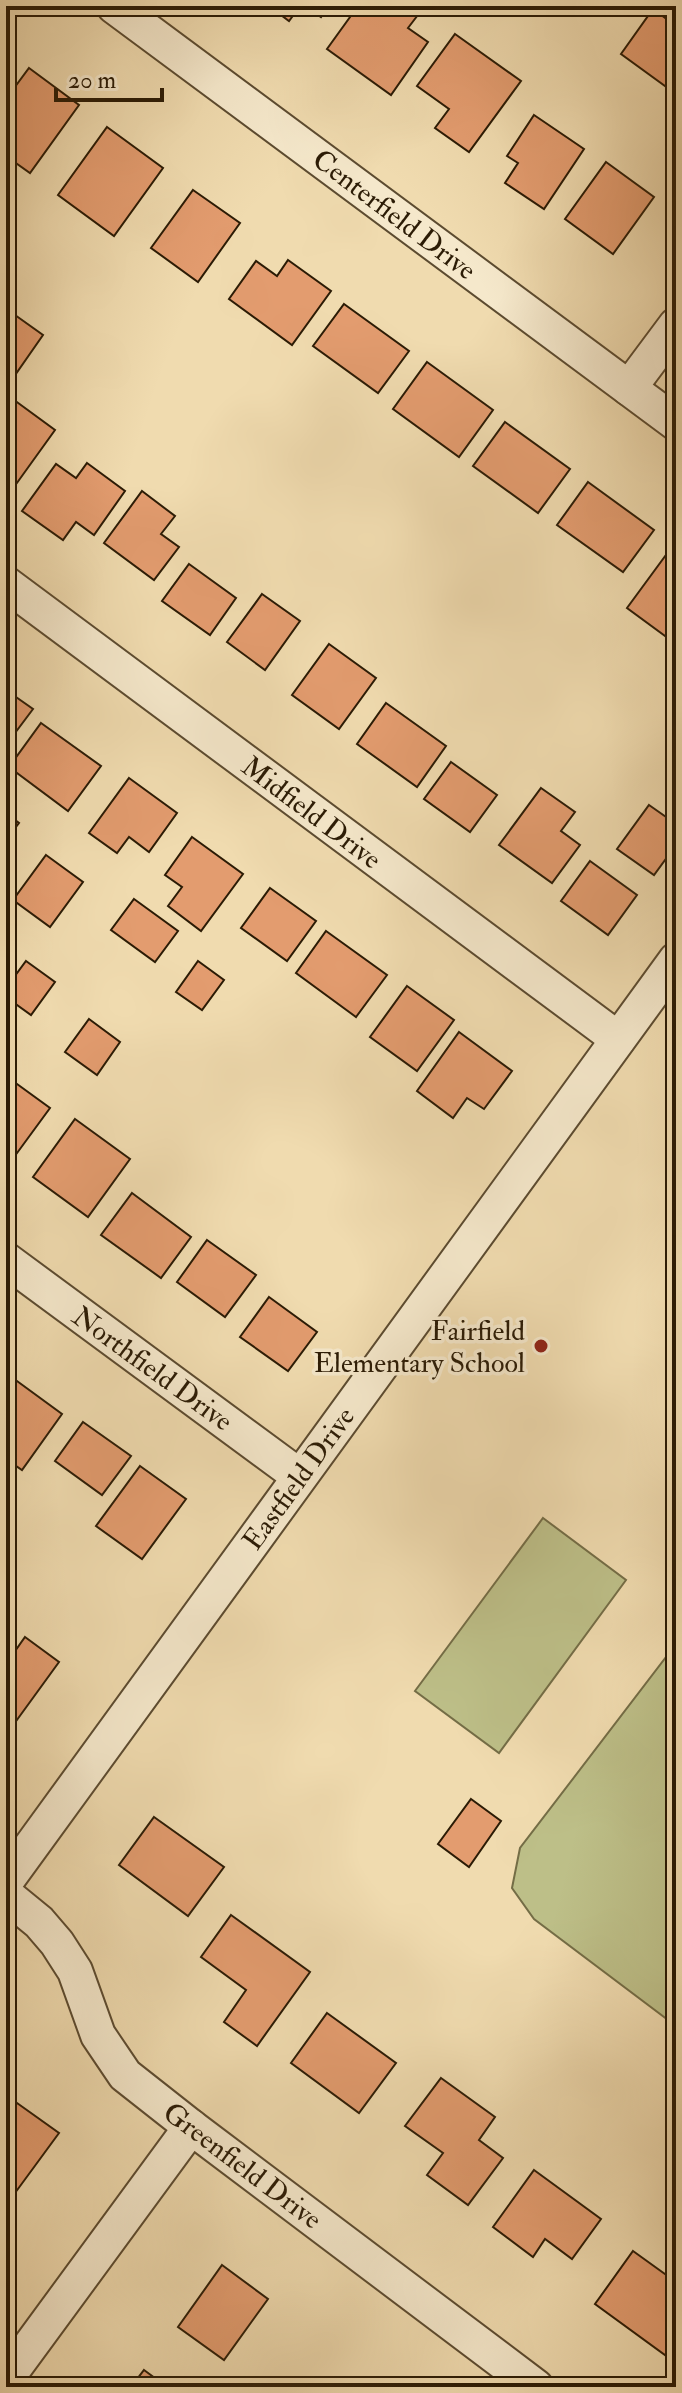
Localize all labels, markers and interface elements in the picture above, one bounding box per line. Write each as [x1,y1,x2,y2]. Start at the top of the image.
scale bar [56,52,162,102]
text: 20 m [68,65,117,96]
street label: Centerfield Drive [305,142,483,288]
street label: Midfield Drive [234,749,388,877]
street label: Northfield Drive [65,1299,240,1439]
place label: Fairfield Elementary School [314,1314,525,1381]
marker: Fairfield Elementary School [532,1337,550,1355]
street label: Eastfield Drive [236,1400,363,1557]
street label: Greenfield Drive [156,2095,329,2237]

